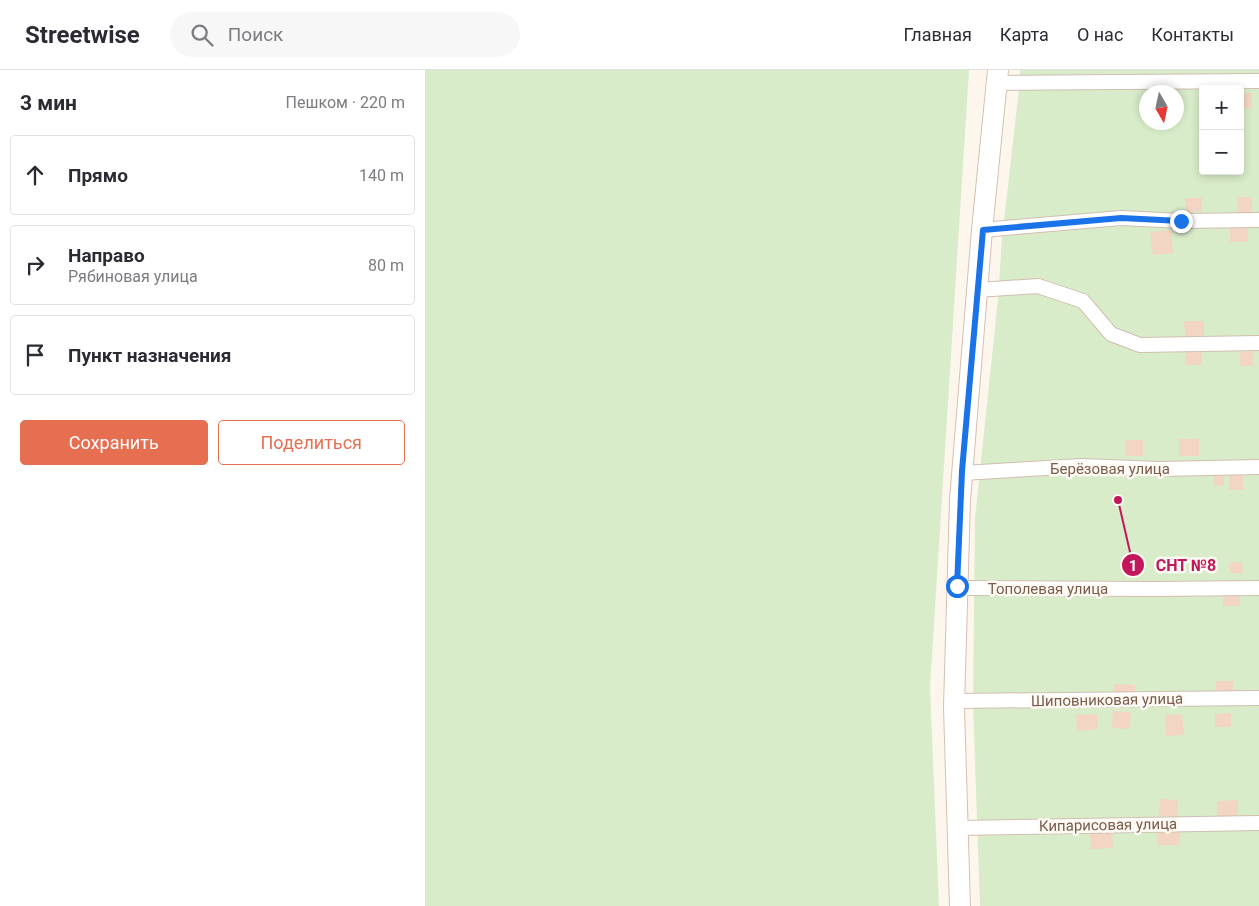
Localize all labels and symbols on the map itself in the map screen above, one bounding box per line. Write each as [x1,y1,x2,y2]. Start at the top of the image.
north arrow [1139,85,1184,130]
route end [1170,210,1193,233]
street label: Берёзовая улица [1050,460,1170,478]
callout: СНТ №8 [1120,550,1226,581]
text: СНТ №8 [1156,556,1216,575]
text: 1 [1129,557,1137,575]
route start [946,575,969,598]
street label: Тополевая улица [988,580,1108,598]
street label: Шиповниковая улица [1031,690,1183,710]
street label: Кипарисовая улица [1039,815,1177,835]

